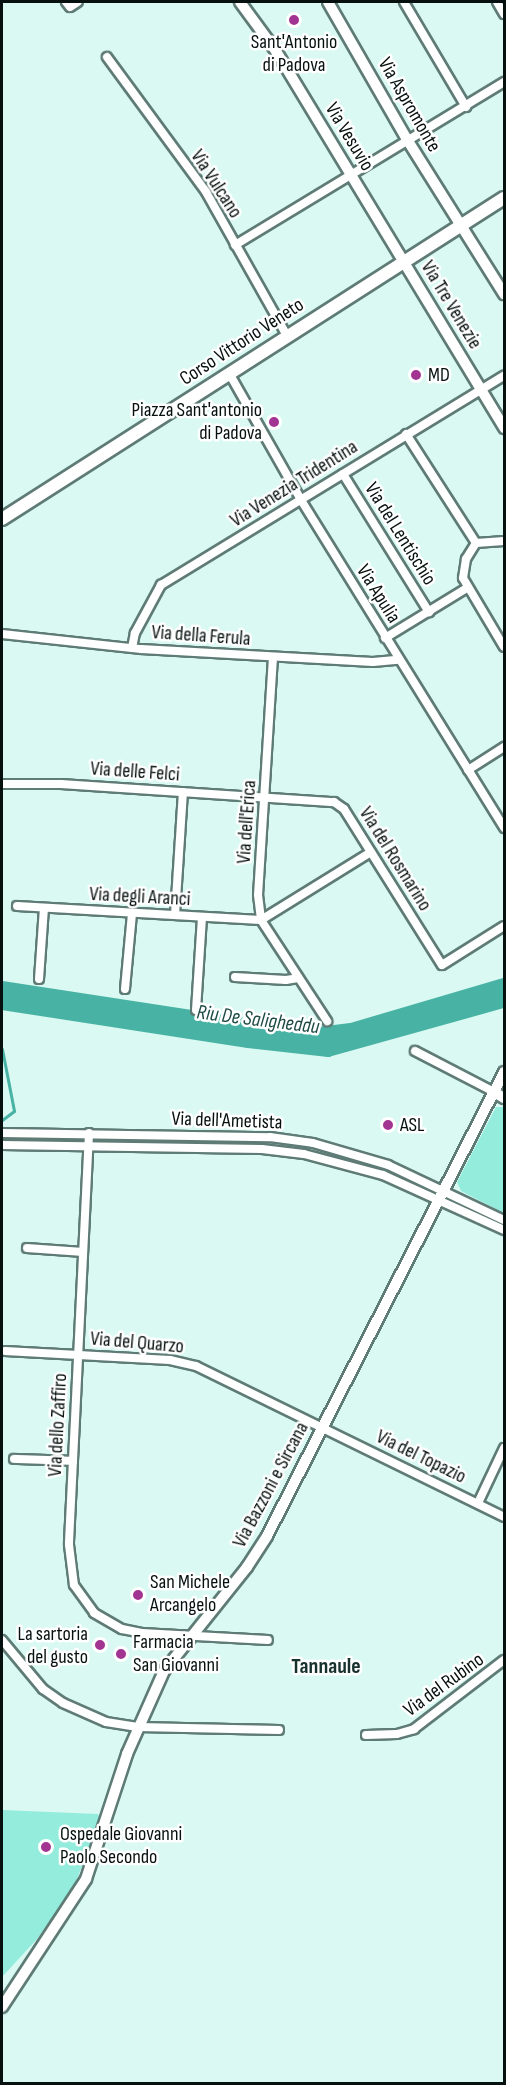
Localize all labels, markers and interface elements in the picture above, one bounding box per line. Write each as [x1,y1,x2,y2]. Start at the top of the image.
marker: Sant'Antonio di Padova [287,13,301,27]
place label: Sant'Antonio di Padova [251,30,337,77]
street label: Via Aspromonte [372,53,446,157]
street label: Via Vesuvio [319,99,379,175]
street label: Via Vulcano [185,145,247,223]
street label: Via Tre Venezie [415,256,487,354]
street label: Corso Vittorio Veneto [175,293,309,391]
place label: MD [428,363,450,387]
marker: MD [409,368,423,382]
place label: Piazza Sant'antonio di Padova [131,398,262,445]
marker: Piazza Sant'antonio di Padova [267,415,281,429]
street label: Via Venezia Tridentina [226,435,362,533]
street label: Via del Lentischio [359,478,441,590]
street label: Via Apulia [351,560,405,628]
street label: Via della Ferula [151,621,251,651]
street label: Via delle Felci [90,757,180,787]
street label: Via dell'Erica [232,779,262,865]
street label: Via del Rosmarino [353,803,437,915]
street label: Via degli Aranci [89,882,191,912]
water label: Riu De Saligheddu [195,1000,321,1040]
street label: Via dell'Ametista [171,1107,283,1135]
place label: ASL [400,1113,425,1137]
marker: ASL [381,1118,395,1132]
street label: Via del Quarzo [89,1327,185,1359]
street label: Via dello Zaffiro [43,1373,73,1477]
street label: Via Bazzoni e Sircana [228,1418,314,1552]
street label: Via del Topazio [372,1425,470,1489]
place label: San Michele Arcangelo [150,1571,230,1618]
marker: San Michele Arcangelo [131,1588,145,1602]
place label: La sartoria del gusto [18,1622,88,1669]
place label: Farmacia San Giovanni [133,1630,219,1677]
marker: La sartoria del gusto [93,1638,107,1652]
marker: Farmacia San Giovanni [114,1647,128,1661]
street label: Via del Rubino [399,1648,489,1722]
district label: Tannaule [291,1654,361,1680]
place label: Ospedale Giovanni Paolo Secondo [60,1823,182,1870]
marker: Ospedale Giovanni Paolo Secondo [37,1838,55,1856]

